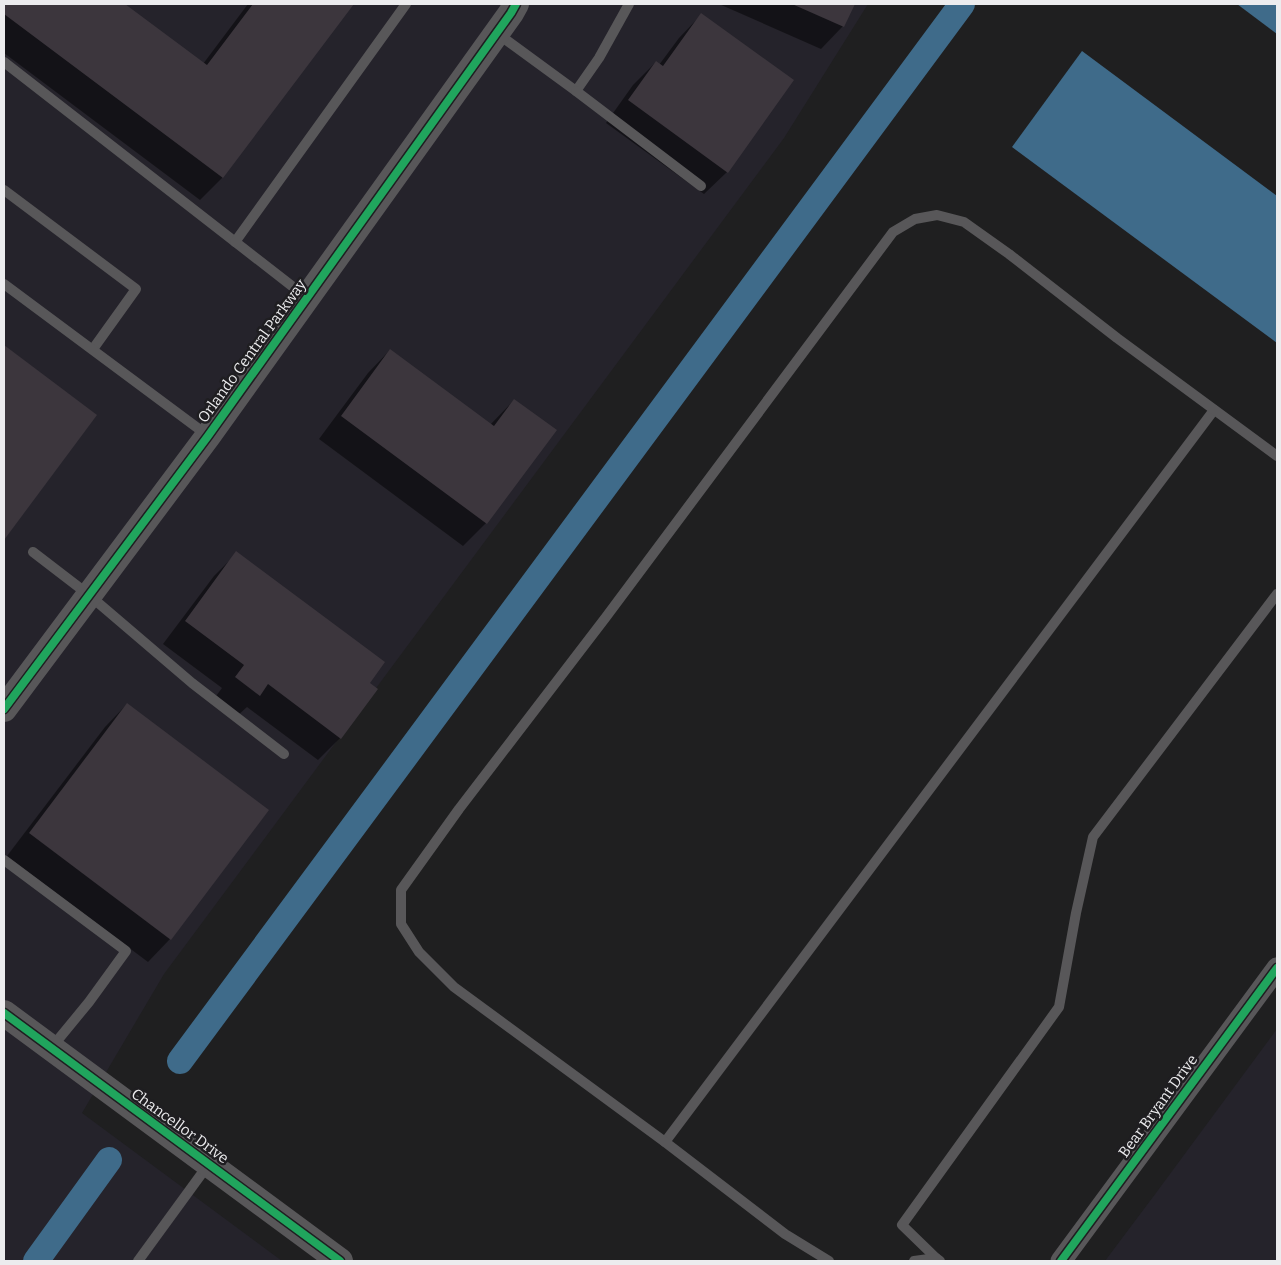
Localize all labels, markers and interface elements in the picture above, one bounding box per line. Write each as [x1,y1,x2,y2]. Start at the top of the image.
street label: Orlando Central Parkway [194,276,310,426]
street label: Bear Bryant Drive [1115,1051,1201,1161]
street label: Chancellor Drive [128,1085,232,1167]

